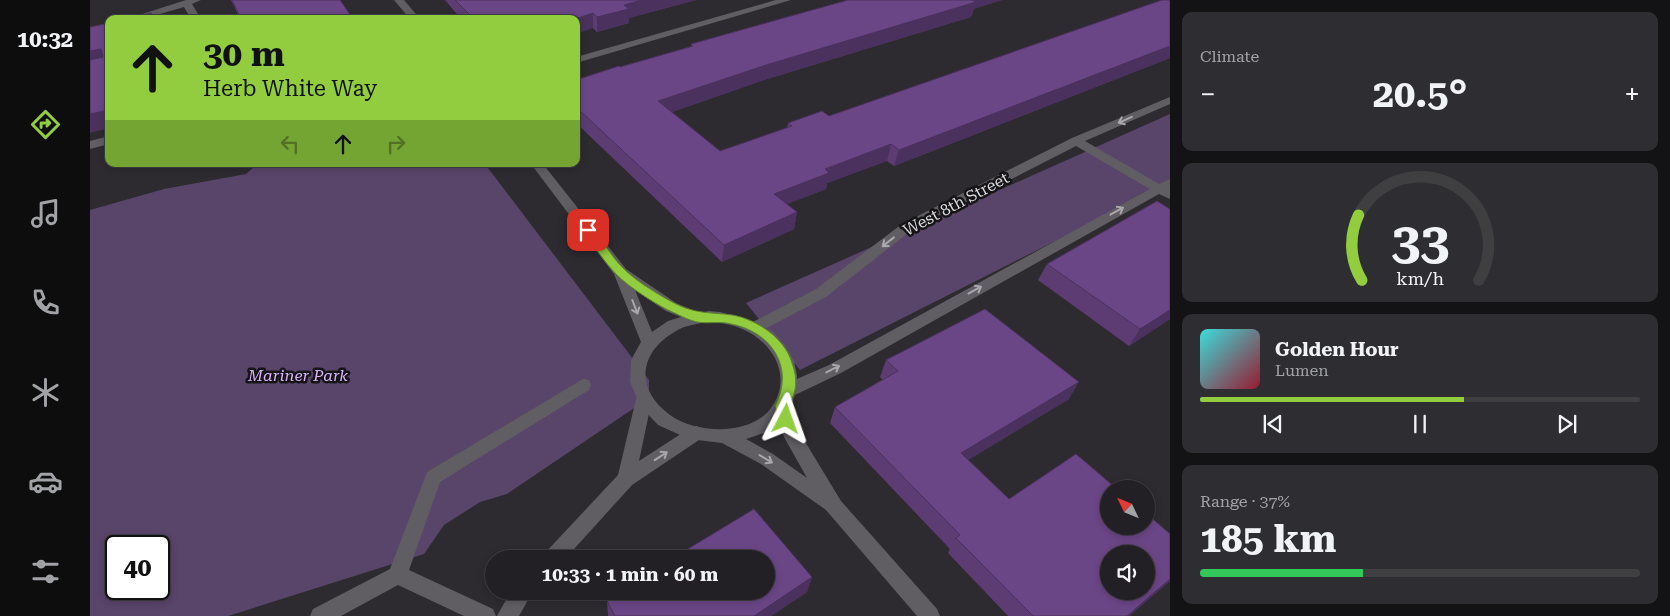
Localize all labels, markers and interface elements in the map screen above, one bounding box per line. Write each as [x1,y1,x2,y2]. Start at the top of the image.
text: 10:32 [17,27,73,52]
text: 30 m [203,34,285,75]
icon: ahead [120,35,185,100]
text: Climate [1200,47,1259,66]
text: 20.5° [1373,72,1467,116]
text: Herb White Way [203,76,377,101]
text: − [1200,78,1216,111]
text: + [1624,78,1640,111]
icon: directions [28,107,63,142]
one-way arrow [1118,115,1133,125]
icon: left [276,130,304,158]
icon: ahead [329,130,357,158]
icon: right [382,130,410,158]
street label: West 8th Street [900,168,1012,240]
icon: music [28,196,63,231]
one-way arrow [1110,206,1124,216]
pin [567,209,609,251]
text: 33 [1391,211,1449,272]
icon: arrive [574,216,602,244]
one-way arrow [882,236,895,247]
text: km/h [1396,268,1444,289]
icon: phone [28,285,63,320]
one-way arrow [968,285,982,295]
one-way arrow [631,299,640,314]
text: Golden Hour [1275,338,1399,361]
text: Lumen [1275,361,1329,380]
one-way arrow [825,364,840,373]
park label: Mariner Park [247,366,348,385]
icon: climate [28,375,63,410]
position arrow [759,392,811,444]
icon: previous [1259,410,1287,438]
icon: pause [1406,410,1434,438]
icon: next [1553,410,1581,438]
one-way arrow [654,451,668,461]
one-way arrow [758,454,772,464]
icon: car [28,464,63,499]
north arrow [1100,480,1155,535]
map controls [1100,480,1155,600]
text: Range · 37% [1200,492,1290,511]
text: 185 km [1200,517,1336,561]
speed limit sign: 40 [105,535,170,600]
button: sound [1100,545,1155,600]
icon: filters [28,554,63,589]
text: 10:33 · 1 min · 60 m [542,563,718,586]

